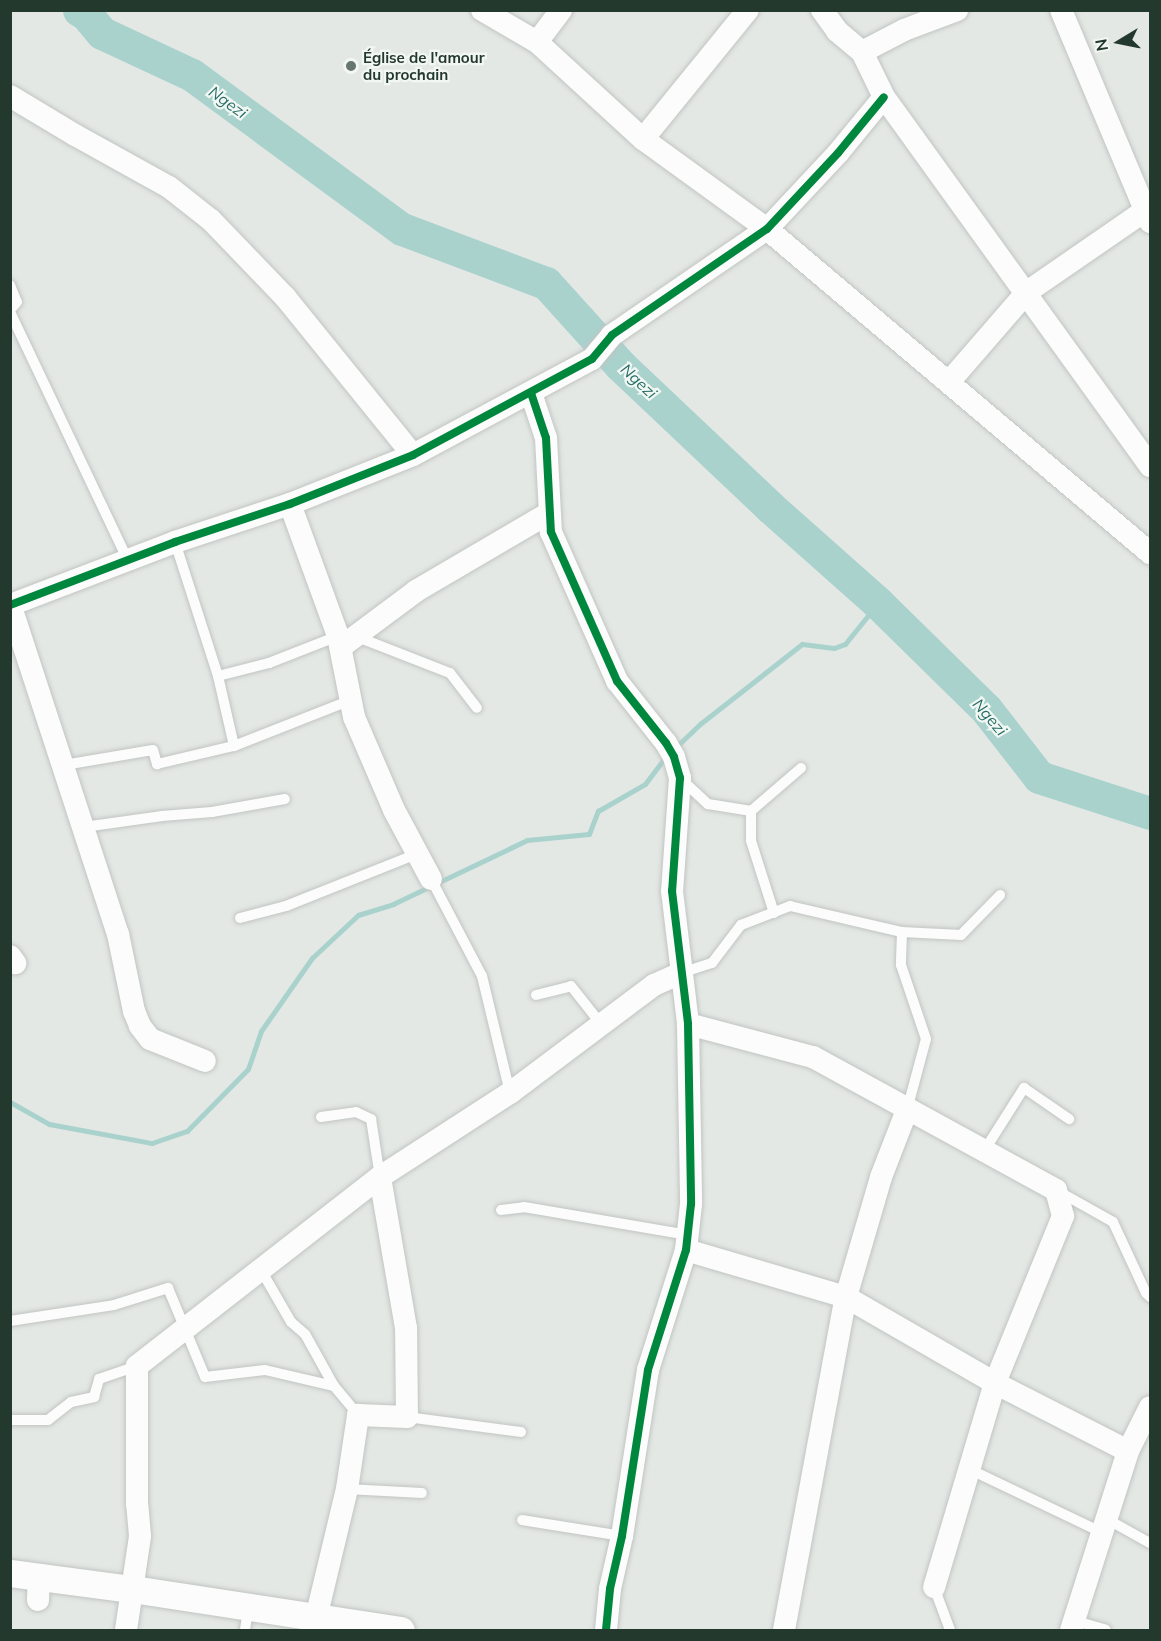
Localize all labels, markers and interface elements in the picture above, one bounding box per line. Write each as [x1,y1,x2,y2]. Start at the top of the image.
north arrow [1089,12,1149,72]
text: N [1090,37,1112,53]
place label: Église de l'amour du prochain [363,48,485,83]
marker: Église de l'amour du prochain [344,59,358,73]
water label: Ngezi [205,82,251,122]
water label: Ngezi [617,360,661,402]
water label: Ngezi [969,695,1011,739]

